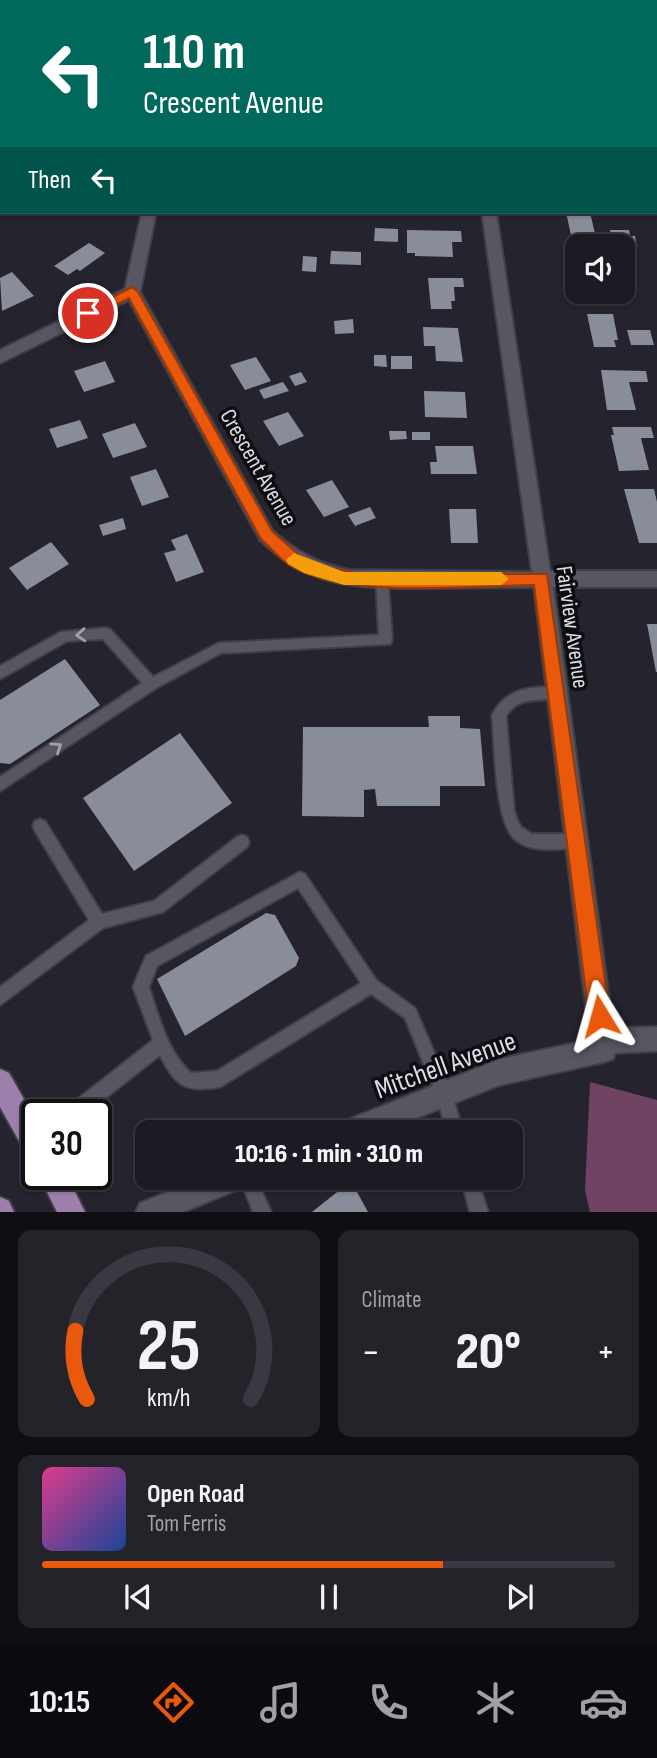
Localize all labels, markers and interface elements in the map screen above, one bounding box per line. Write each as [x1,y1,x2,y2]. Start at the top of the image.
text: 110 m [143,24,245,83]
icon: left [28,28,119,119]
text: Crescent Avenue [143,84,324,123]
icon: left [85,161,123,199]
text: Then [28,165,71,196]
map controls [565,234,635,304]
button: sound [565,234,635,304]
pin [58,283,118,343]
icon: arrive [69,294,107,332]
street label: Crescent Avenue [213,404,303,531]
street label: Fairview Avenue [550,564,594,690]
one-way arrow [76,627,87,642]
one-way arrow [49,743,62,755]
position arrow [563,979,637,1053]
street label: Mitchell Avenue [370,1025,521,1106]
speed limit sign: 30 [21,1099,112,1190]
text: 10:16 · 1 min · 310 m [235,1139,423,1170]
text: Climate [362,1286,421,1314]
text: 25 [137,1304,201,1392]
text: 20° [456,1321,521,1384]
text: − [362,1330,380,1375]
text: + [596,1330,615,1375]
text: km/h [147,1383,190,1414]
text: Open Road [147,1479,244,1510]
text: Tom Ferris [147,1510,226,1538]
icon: previous [119,1578,157,1616]
icon: pause [310,1578,348,1616]
icon: next [501,1578,539,1616]
icon: directions [149,1678,198,1727]
icon: music [256,1678,305,1727]
icon: phone [364,1678,413,1727]
icon: climate [471,1678,520,1727]
icon: car [579,1678,628,1727]
text: 10:15 [29,1683,90,1722]

